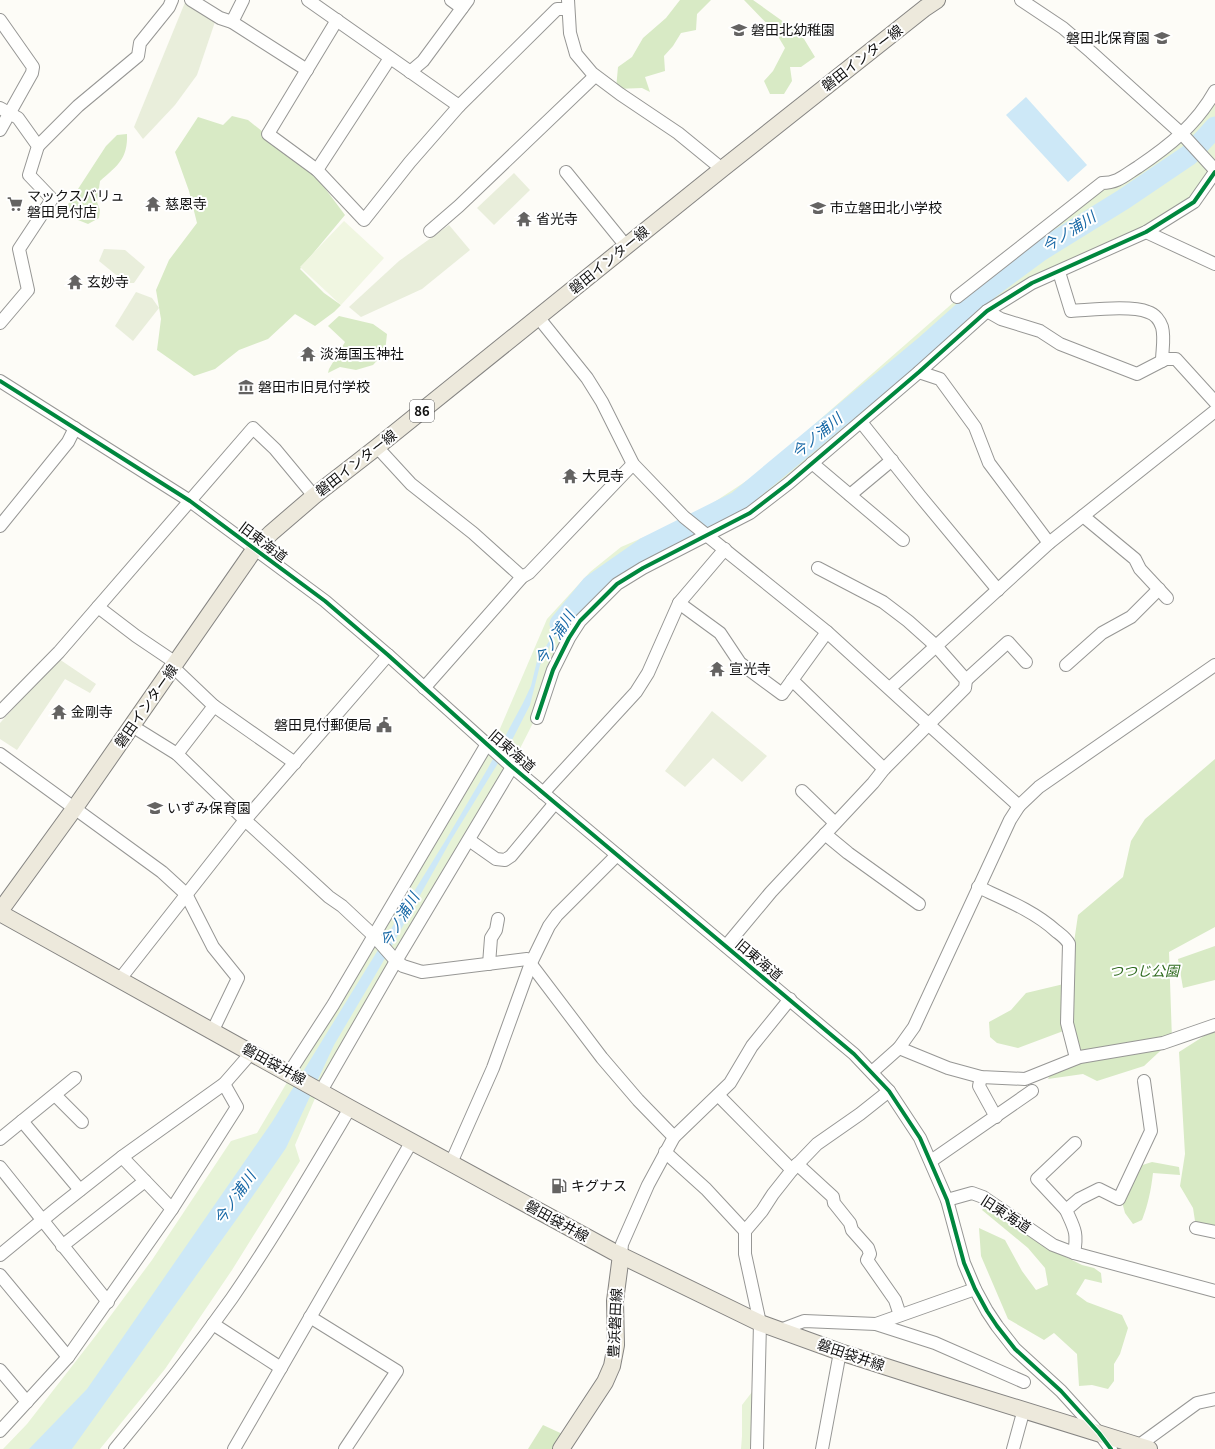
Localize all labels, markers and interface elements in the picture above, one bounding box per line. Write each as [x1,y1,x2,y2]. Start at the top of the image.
place label: 磐田北幼稚園 [751,19,835,39]
street label: 磐田インター線 [817,19,906,95]
school or university icon: 磐田北幼稚園 [730,21,748,39]
place label: 磐田北保育園 [1066,27,1150,47]
school or university icon: 磐田北保育園 [1153,29,1171,47]
place label: マックスバリュ 磐田見付店 [27,185,125,221]
place label: 慈恩寺 [165,193,207,213]
supermarket icon: マックスバリュ 磐田見付店 [6,195,24,213]
temple icon: 慈恩寺 [144,195,162,213]
place label: 市立磐田北小学校 [830,197,942,217]
school or university icon: 市立磐田北小学校 [809,199,827,217]
water label: 今ノ浦川 [1037,205,1101,256]
place label: 省光寺 [536,208,578,228]
temple icon: 省光寺 [515,210,533,228]
street label: 磐田インター線 [564,221,653,298]
place label: 玄妙寺 [87,271,129,291]
temple icon: 玄妙寺 [66,273,84,291]
place label: 淡海国玉神社 [320,343,404,363]
temple icon: 淡海国玉神社 [299,345,317,363]
place label: 磐田市旧見付学校 [258,376,370,396]
museum icon: 磐田市旧見付学校 [237,378,255,396]
road number: 86 [410,400,434,422]
water label: 今ノ浦川 [786,406,847,462]
street label: 磐田インター線 [311,424,400,500]
place label: 大見寺 [582,465,624,485]
temple icon: 大見寺 [561,467,579,485]
street label: 旧東海道 [235,516,292,566]
water label: 今ノ浦川 [529,605,580,668]
place label: 宣光寺 [729,658,771,678]
street label: 磐田インター線 [109,660,181,751]
temple icon: 宣光寺 [708,660,726,678]
place label: 金剛寺 [71,701,113,721]
temple icon: 金剛寺 [50,703,68,721]
place label: 磐田見付郵便局 [274,714,372,734]
public building icon: 磐田見付郵便局 [375,716,393,734]
street label: 旧東海道 [485,724,540,776]
place label: いずみ保育園 [167,797,251,817]
school or university icon: いずみ保育園 [146,799,164,817]
water label: 今ノ浦川 [374,886,424,950]
street label: 旧東海道 [732,934,788,985]
park label: つつじ公園 [1109,960,1181,980]
street label: 磐田袋井線 [239,1037,310,1089]
water label: 今ノ浦川 [208,1165,261,1228]
place label: キグナス [571,1175,627,1195]
fuel station icon: キグナス [550,1177,568,1195]
street label: 旧東海道 [978,1190,1035,1237]
street label: 磐田袋井線 [522,1194,593,1246]
street label: 豊浜磐田線 [602,1287,626,1358]
street label: 磐田袋井線 [815,1333,888,1375]

